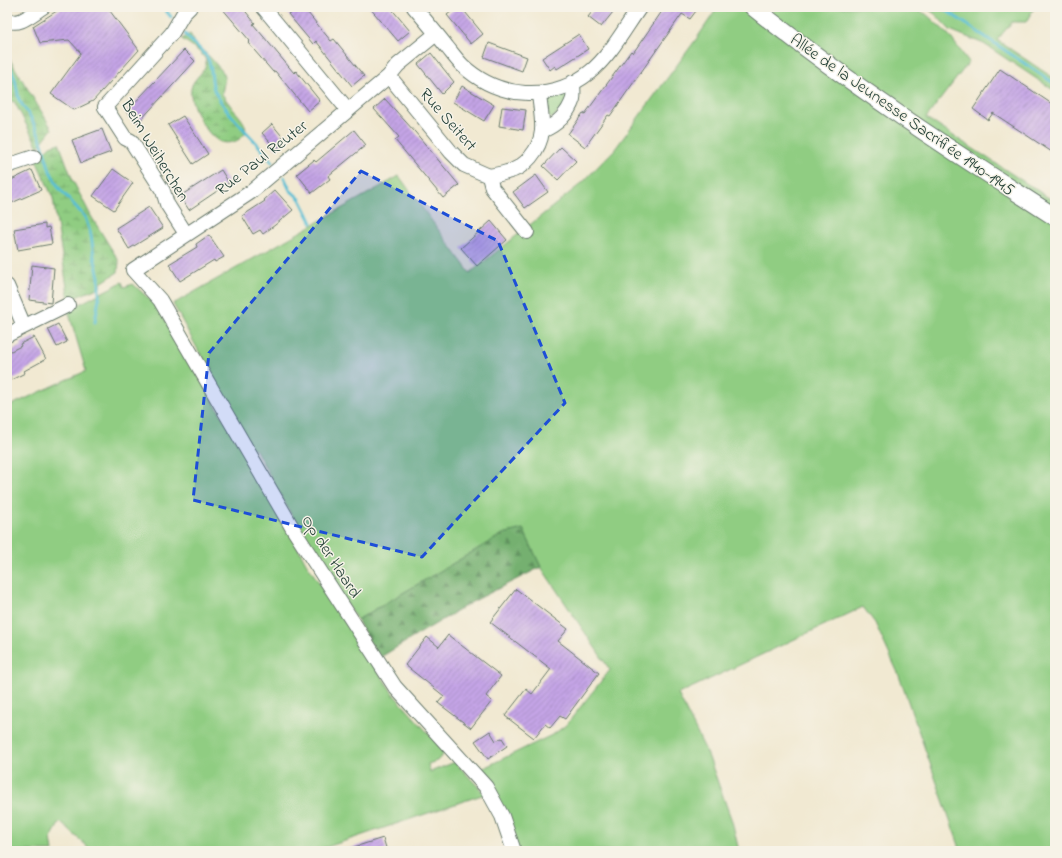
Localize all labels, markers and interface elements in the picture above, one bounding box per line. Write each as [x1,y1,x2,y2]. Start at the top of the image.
street label: Allée de la Jeunesse Sacrifiée 1940-1945 [785,28,1020,203]
street label: Rue Seitert [413,83,483,157]
street label: Beim Weiherchen [114,94,195,207]
street label: Rue Paul Reuter [210,114,314,202]
street label: Op der Haard [295,510,367,604]

